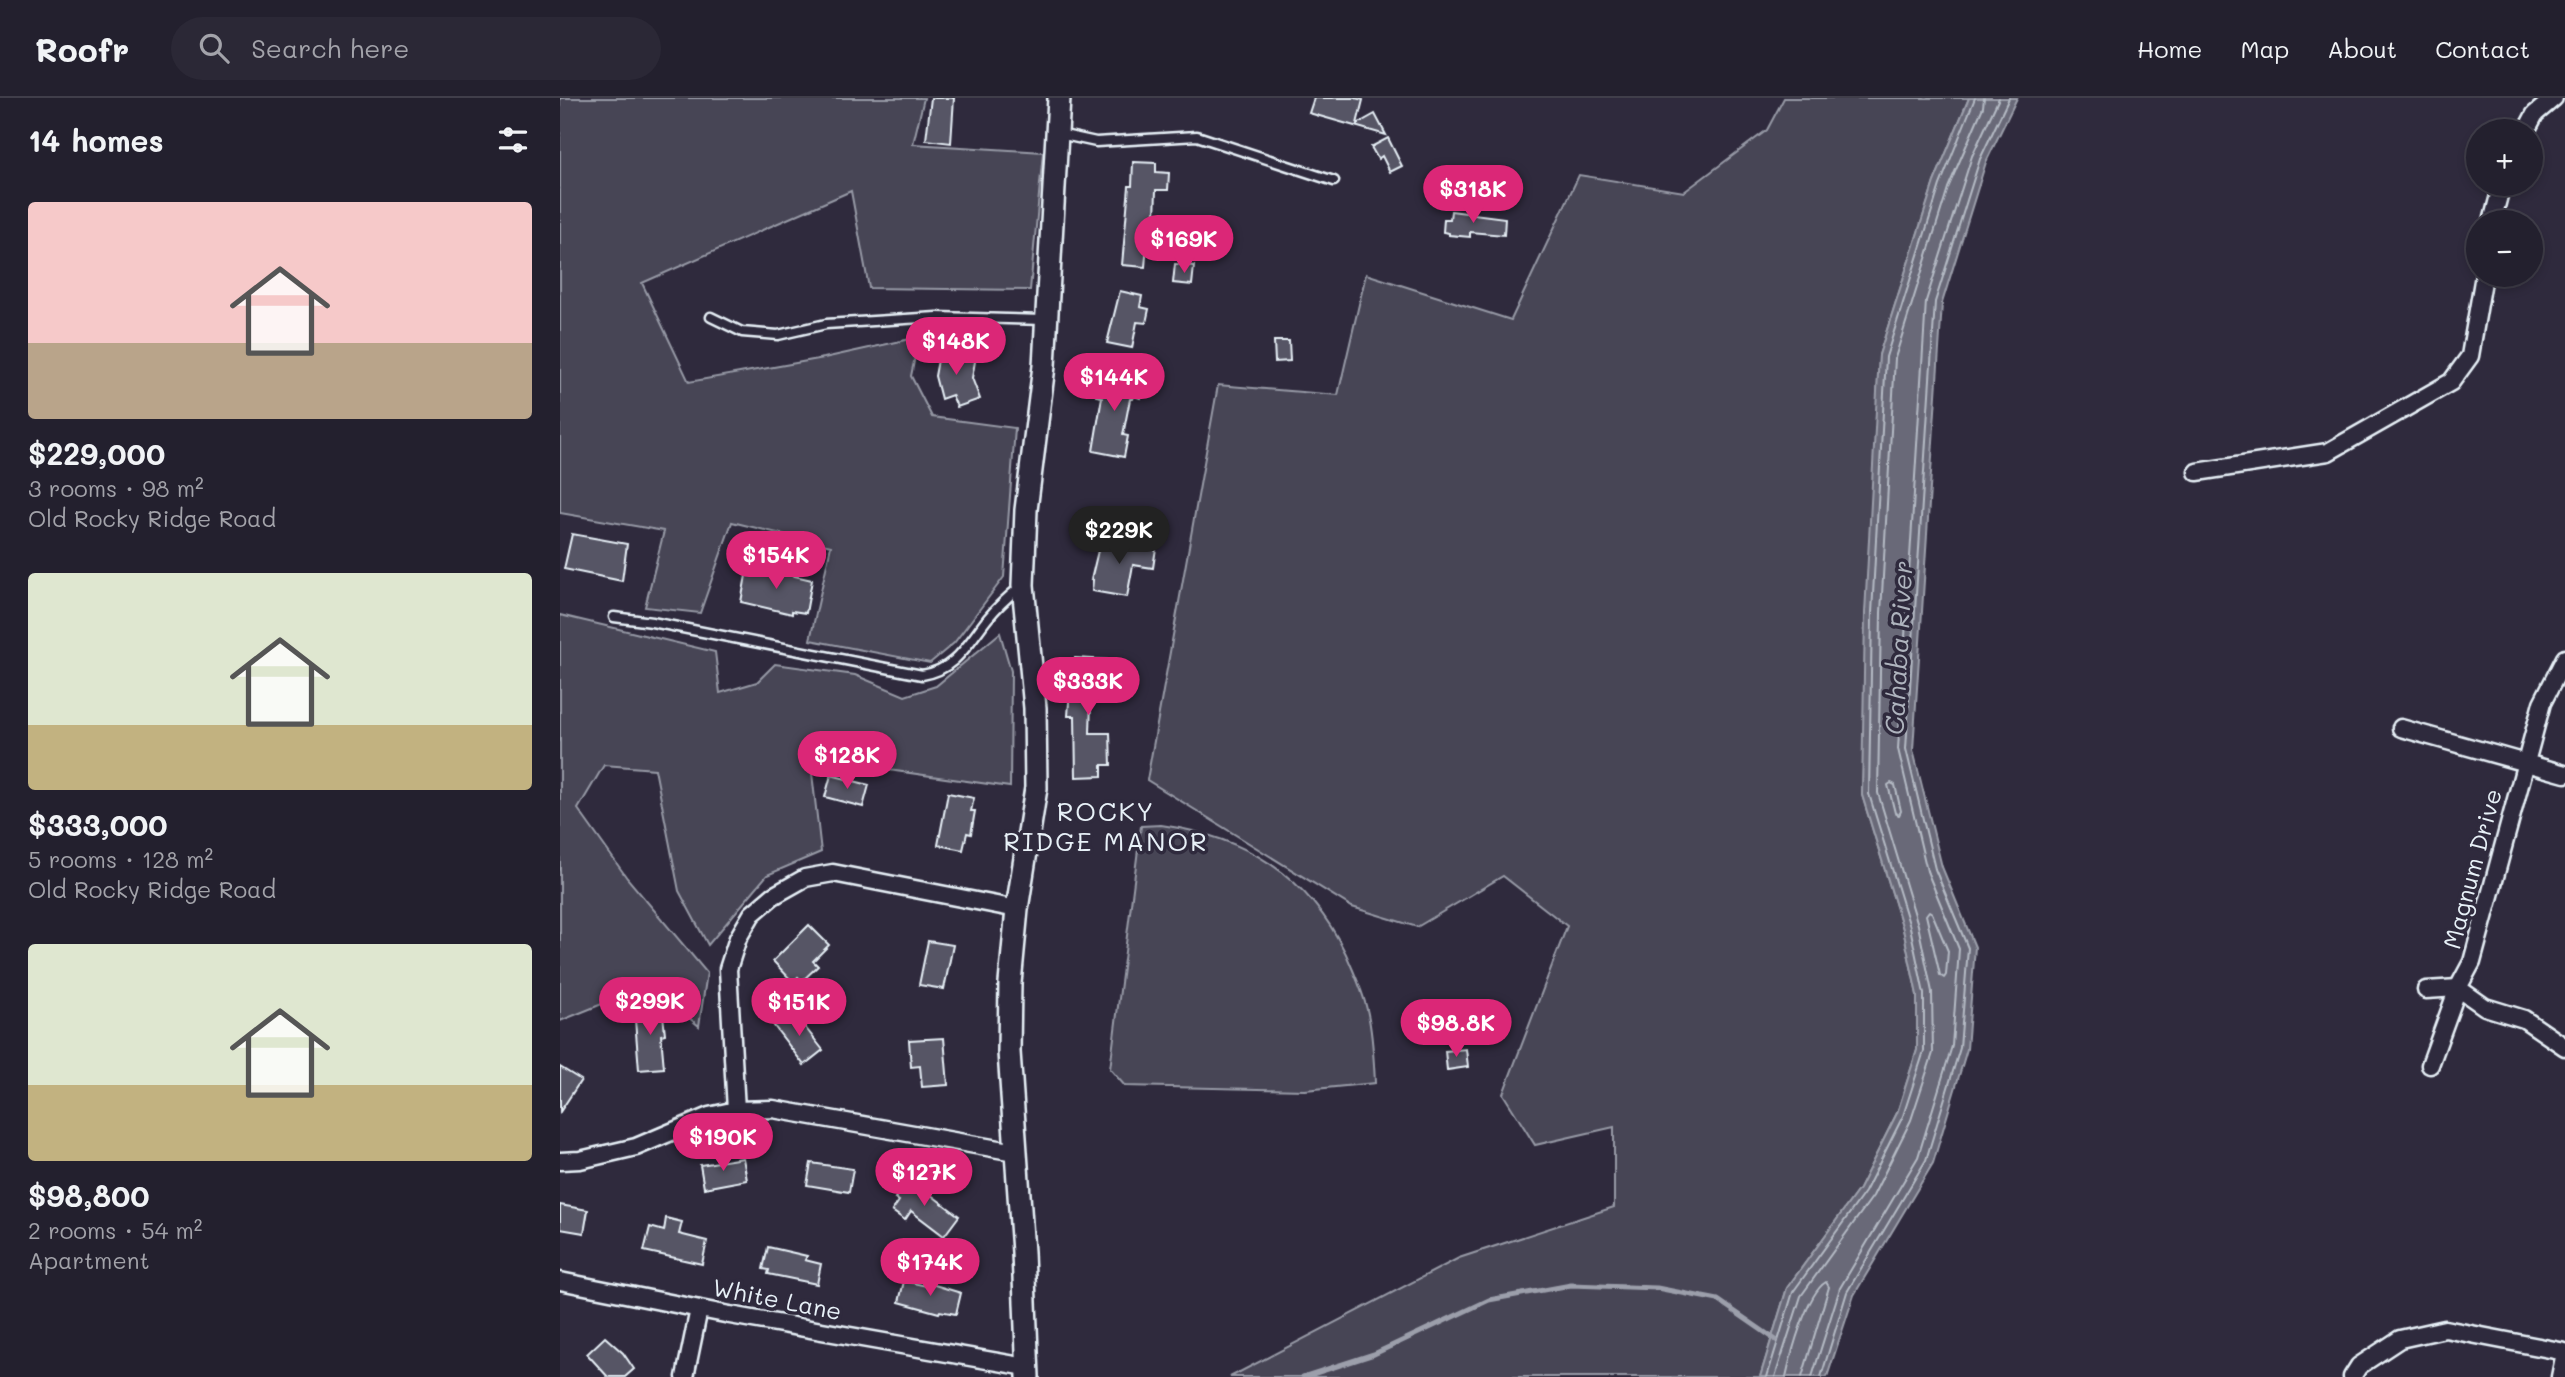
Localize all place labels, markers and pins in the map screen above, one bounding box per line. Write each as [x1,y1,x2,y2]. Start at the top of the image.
pin: $318K [1424,166,1522,225]
pin: $169K [1135,216,1233,275]
pin: $148K [907,317,1005,377]
pin: $144K [1065,354,1163,413]
pin: $229K [1070,506,1168,566]
pin: $154K [727,532,825,591]
pin: $333K [1039,658,1137,717]
pin: $128K [798,732,896,791]
pin: $299K [601,978,699,1037]
pin: $151K [750,978,848,1038]
pin: $98.8K [1399,1000,1513,1059]
pin: $190K [674,1114,772,1173]
pin: $127K [875,1148,973,1208]
pin: $174K [881,1238,979,1298]

